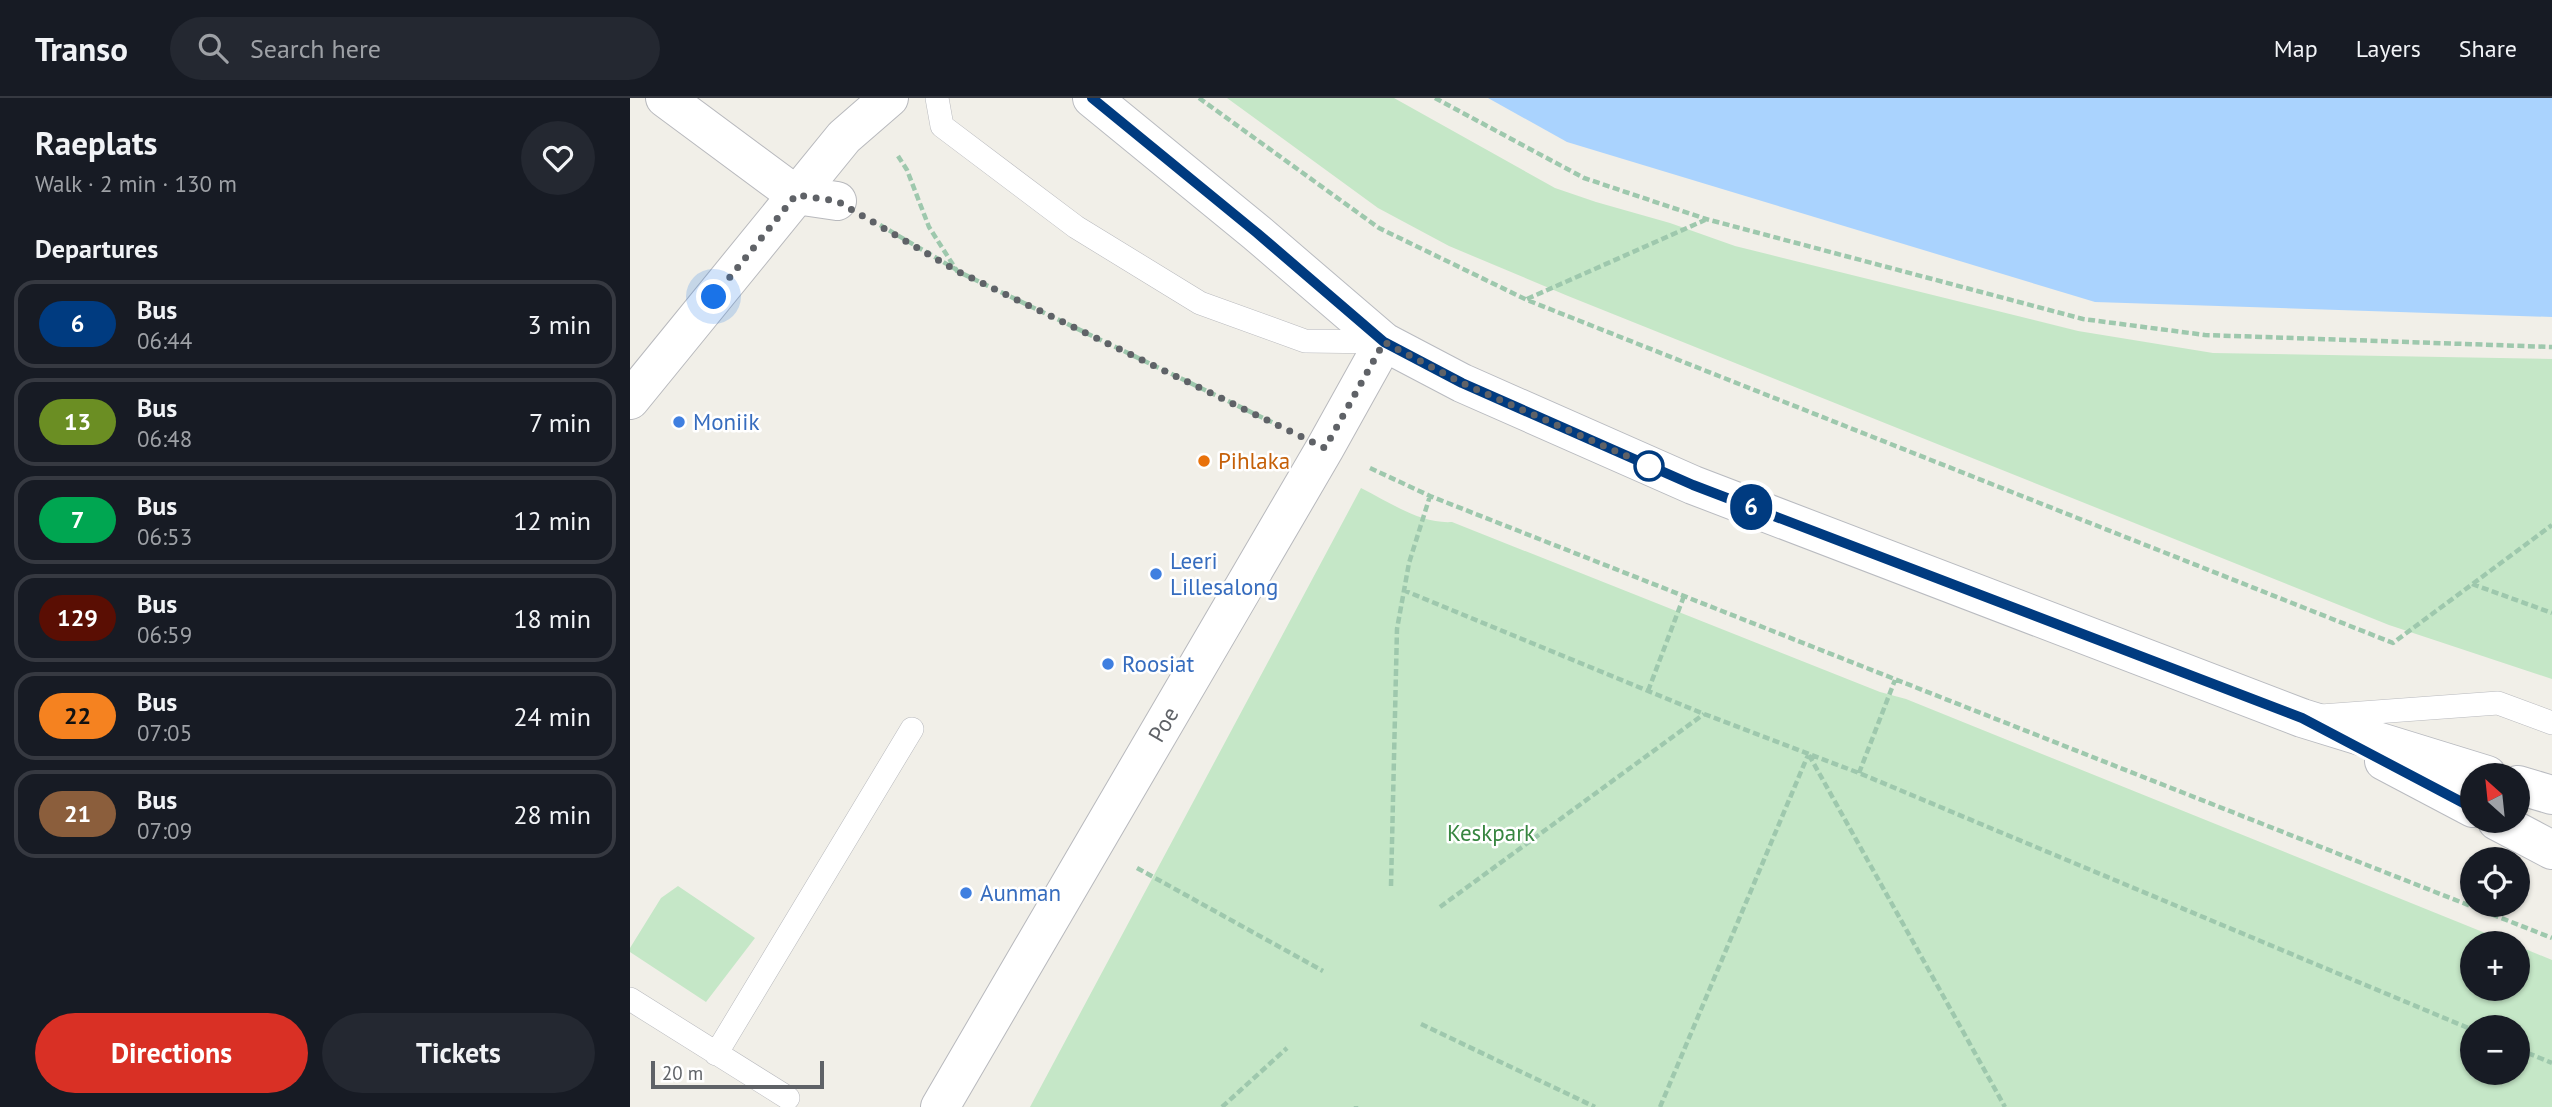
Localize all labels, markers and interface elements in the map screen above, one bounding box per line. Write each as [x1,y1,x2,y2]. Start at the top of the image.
search box [170,17,660,80]
text: Transo [35,27,128,70]
icon: search [194,29,232,67]
text: Search here [250,32,381,65]
text: Map [2274,33,2318,64]
text: Layers [2356,33,2421,64]
text: Share [2459,33,2517,64]
text: Raeplats [35,121,157,164]
button: heart [521,121,595,195]
text: Walk · 2 min · 130 m [35,169,237,198]
text: Departures [35,232,158,265]
your location [696,279,731,314]
text: Bus [137,293,177,326]
text: 6 [71,308,84,339]
text: 3 min [528,308,591,341]
text: 06:44 [137,326,192,355]
text: Bus [137,391,177,424]
text: 13 [64,406,91,437]
text: 7 min [529,406,591,439]
place label: Moniik [693,407,759,436]
marker: Moniik [671,414,687,430]
text: 06:48 [137,424,192,453]
place label: Pihlaka [1218,446,1290,475]
unlabelled marker [1634,451,1664,481]
marker: Pihlaka [1196,453,1212,469]
line badge: 6 [1728,484,1774,530]
text: Bus [137,489,177,522]
text: 6 [1744,491,1758,522]
text: 7 [71,504,84,535]
text: 12 min [513,504,591,537]
text: 06:53 [137,522,192,551]
place label: Leeri Lillesalong [1170,546,1278,601]
marker: Leeri Lillesalong [1148,566,1164,582]
text: Bus [137,587,177,620]
text: 129 [57,602,98,633]
text: 18 min [513,602,591,635]
text: 06:59 [137,620,192,649]
place label: Roosiat [1122,649,1194,678]
marker: Roosiat [1100,656,1116,672]
text: Bus [137,685,177,718]
text: 22 [64,700,91,731]
text: 24 min [513,700,591,733]
street label: Poe [1141,701,1185,747]
text: 07:05 [137,718,192,747]
north arrow [2460,763,2530,833]
map controls [2460,763,2530,1085]
text: Bus [137,783,177,816]
text: 21 [64,798,91,829]
text: 28 min [513,798,591,831]
text: 07:09 [137,816,192,845]
park label: Keskpark [1447,818,1535,847]
button: locate [2460,847,2530,917]
place label: Aunman [980,878,1061,907]
marker: Aunman [958,885,974,901]
button: + [2460,931,2530,1001]
button: Directions [35,1013,308,1093]
button: Tickets [322,1013,595,1093]
button: − [2460,1015,2530,1085]
scale bar [651,1058,824,1090]
text: 20 m [662,1061,703,1085]

